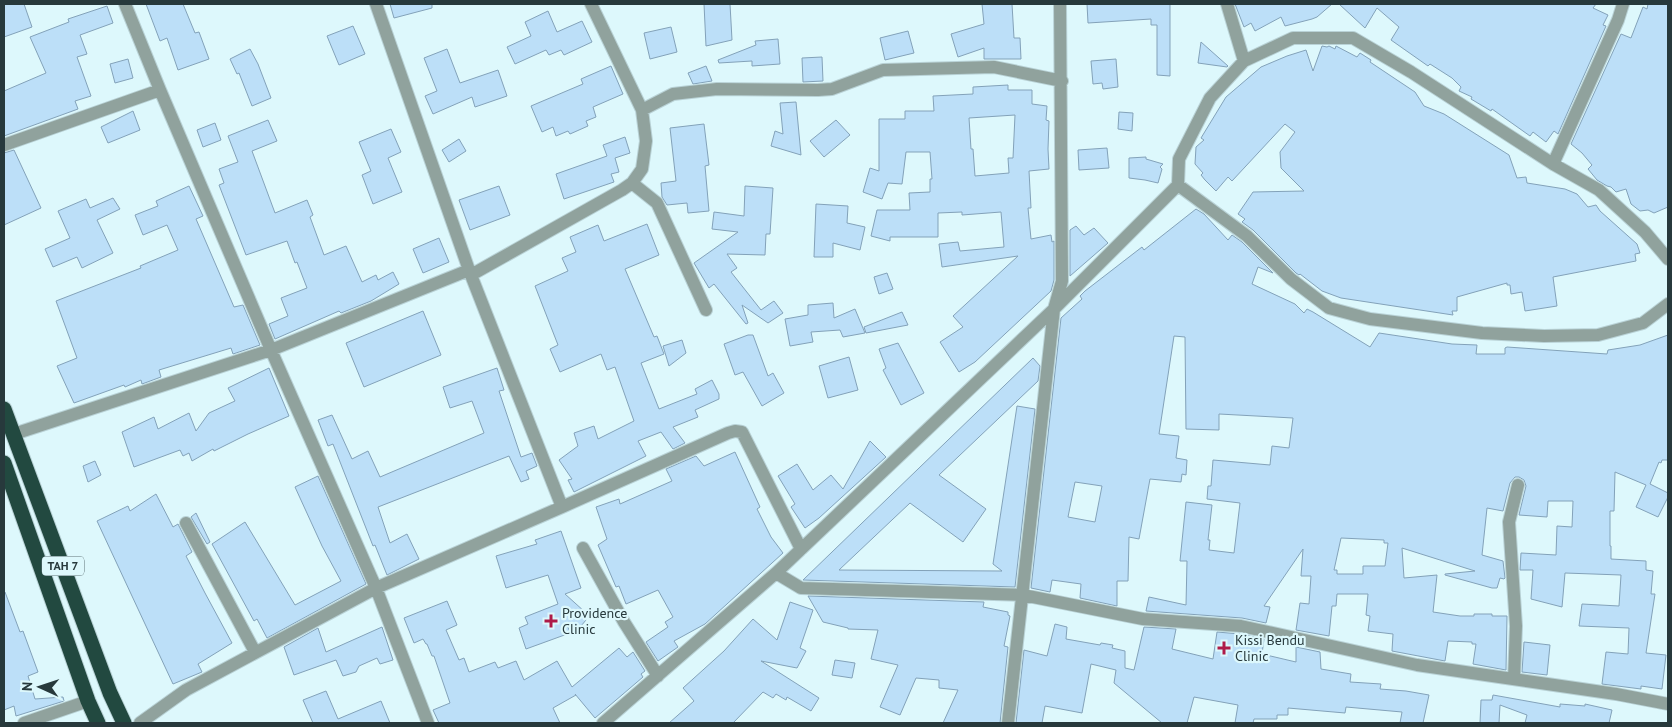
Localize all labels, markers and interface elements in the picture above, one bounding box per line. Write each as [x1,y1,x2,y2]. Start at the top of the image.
road number: TAH 7 [42,556,84,576]
place label: Providence Clinic [562,604,627,638]
marker: Providence Clinic [544,614,558,628]
place label: Kissi Bendu Clinic [1235,631,1305,665]
marker: Kissi Bendu Clinic [1217,641,1231,655]
north arrow [15,662,65,712]
text: N [18,681,36,691]

